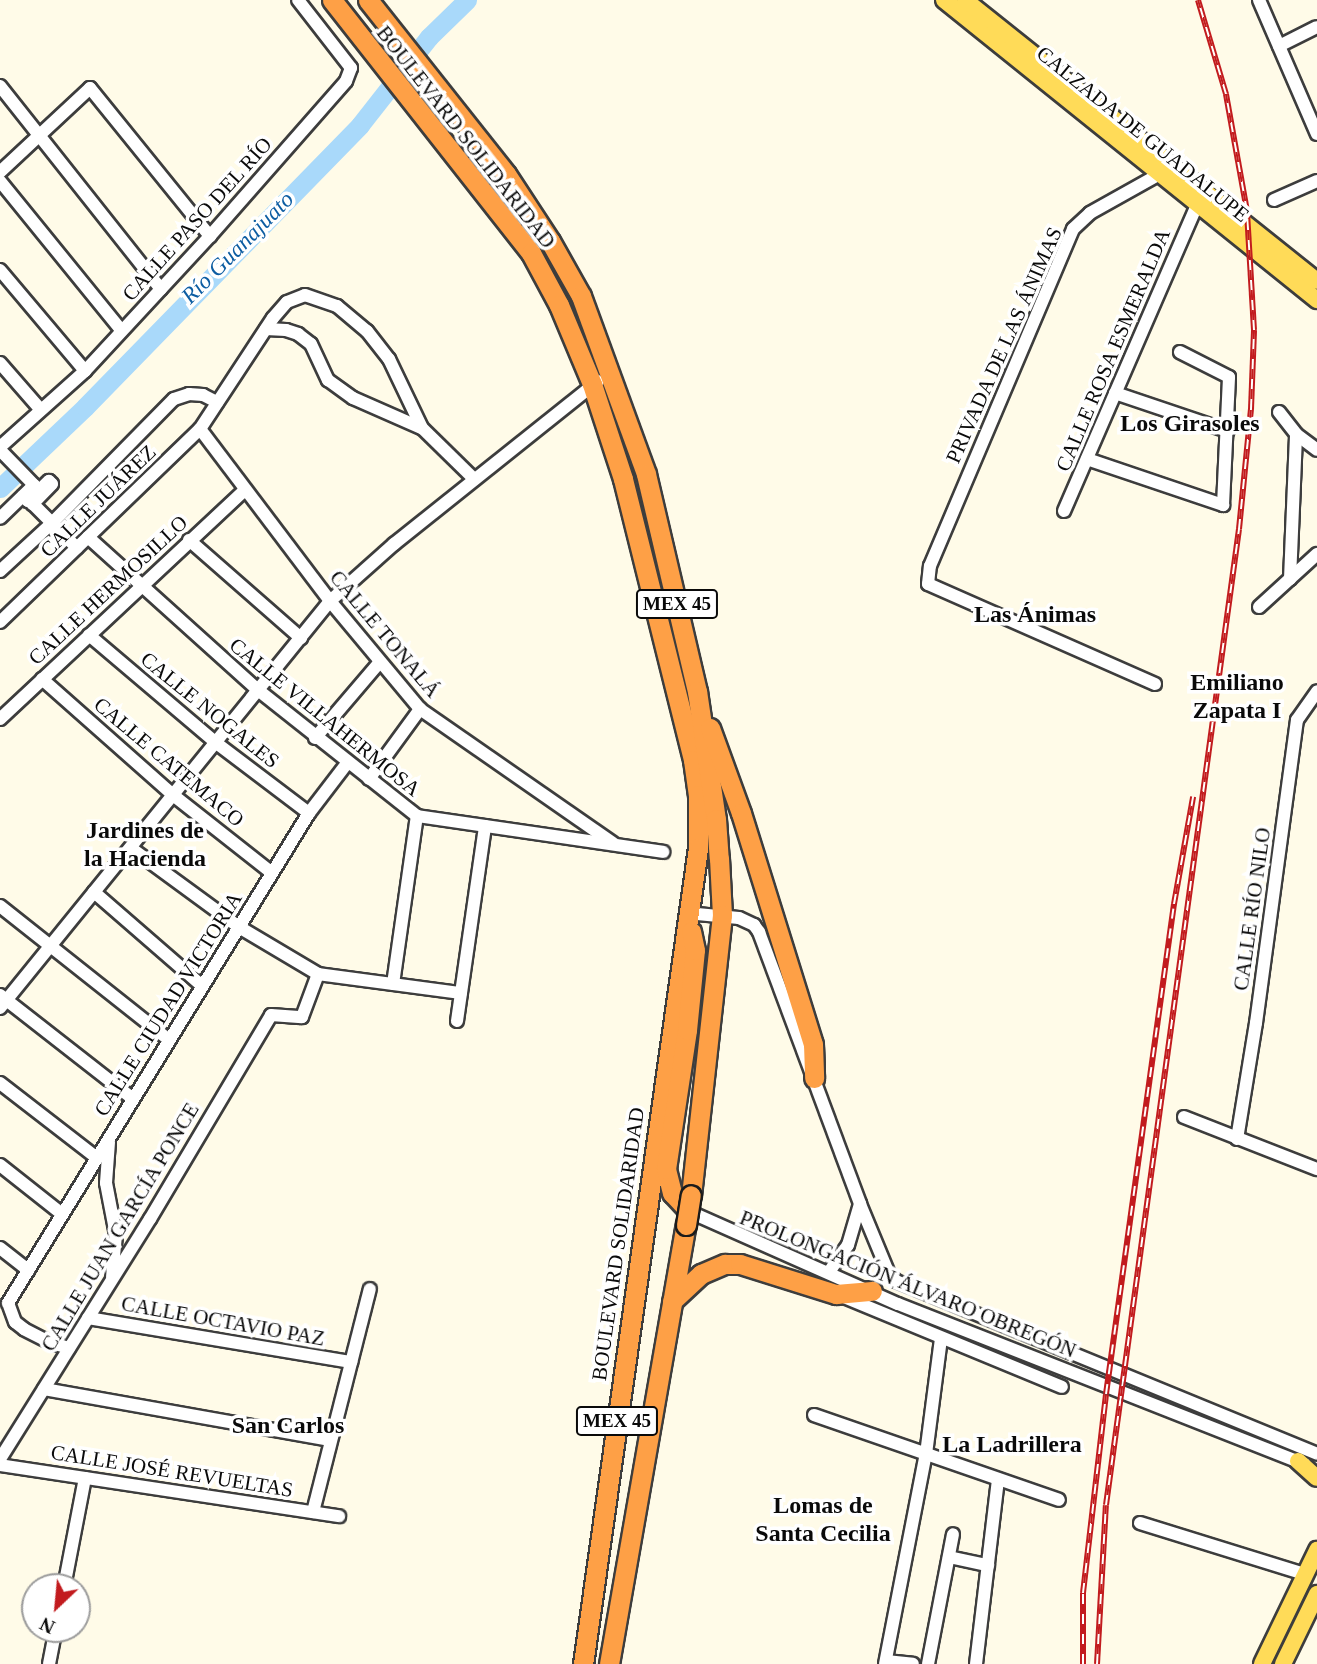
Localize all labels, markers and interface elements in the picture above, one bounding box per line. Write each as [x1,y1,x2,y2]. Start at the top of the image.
street label: BOULEVARD SOLIDARIDAD [371,21,561,253]
street label: CALZADA DE GUADALUPE [1031,40,1255,228]
street label: CALLE PASO DEL RÍO [117,132,277,306]
water label: Río Guanajuato [176,186,300,310]
street label: PRIVADA DE LAS ÁNIMAS [940,223,1068,467]
street label: CALLE ROSA ESMERALDA [1050,224,1176,476]
district label: Los Girasoles [1120,410,1260,438]
street label: CALLE JUÁREZ [35,439,161,563]
street label: CALLE HERMOSILLO [23,510,193,670]
street label: CALLE TONALÁ [324,565,446,703]
road number: MEX 45 [635,589,719,620]
district label: Las Ánimas [974,601,1096,629]
street label: CALLE VILLAHERMOSA [224,632,426,802]
street label: CALLE NOGALES [136,646,284,774]
district label: Emiliano Zapata I [1190,669,1284,725]
street label: CALLE CATEMACO [89,692,249,832]
district label: Jardines de la Hacienda [84,817,206,873]
street label: CALLE RÍO NILO [1228,826,1276,992]
street label: CALLE CIUDAD VICTORIA [88,887,248,1121]
street label: CALLE JUAN GARCÍA PONCE [35,1098,205,1356]
street label: BOULEVARD SOLIDARIDAD [586,1106,650,1382]
street label: PROLONGACIÓN ÁLVARO OBREGÓN [736,1205,1080,1363]
street label: CALLE OCTAVIO PAZ [119,1291,327,1351]
road number: MEX 45 [575,1406,659,1436]
district label: San Carlos [232,1412,344,1440]
district label: La Ladrillera [942,1431,1082,1459]
street label: CALLE JOSÉ REVUELTAS [49,1439,295,1503]
district label: Lomas de Santa Cecilia [755,1492,891,1548]
north arrow [21,1573,91,1643]
text: N [37,1613,58,1638]

